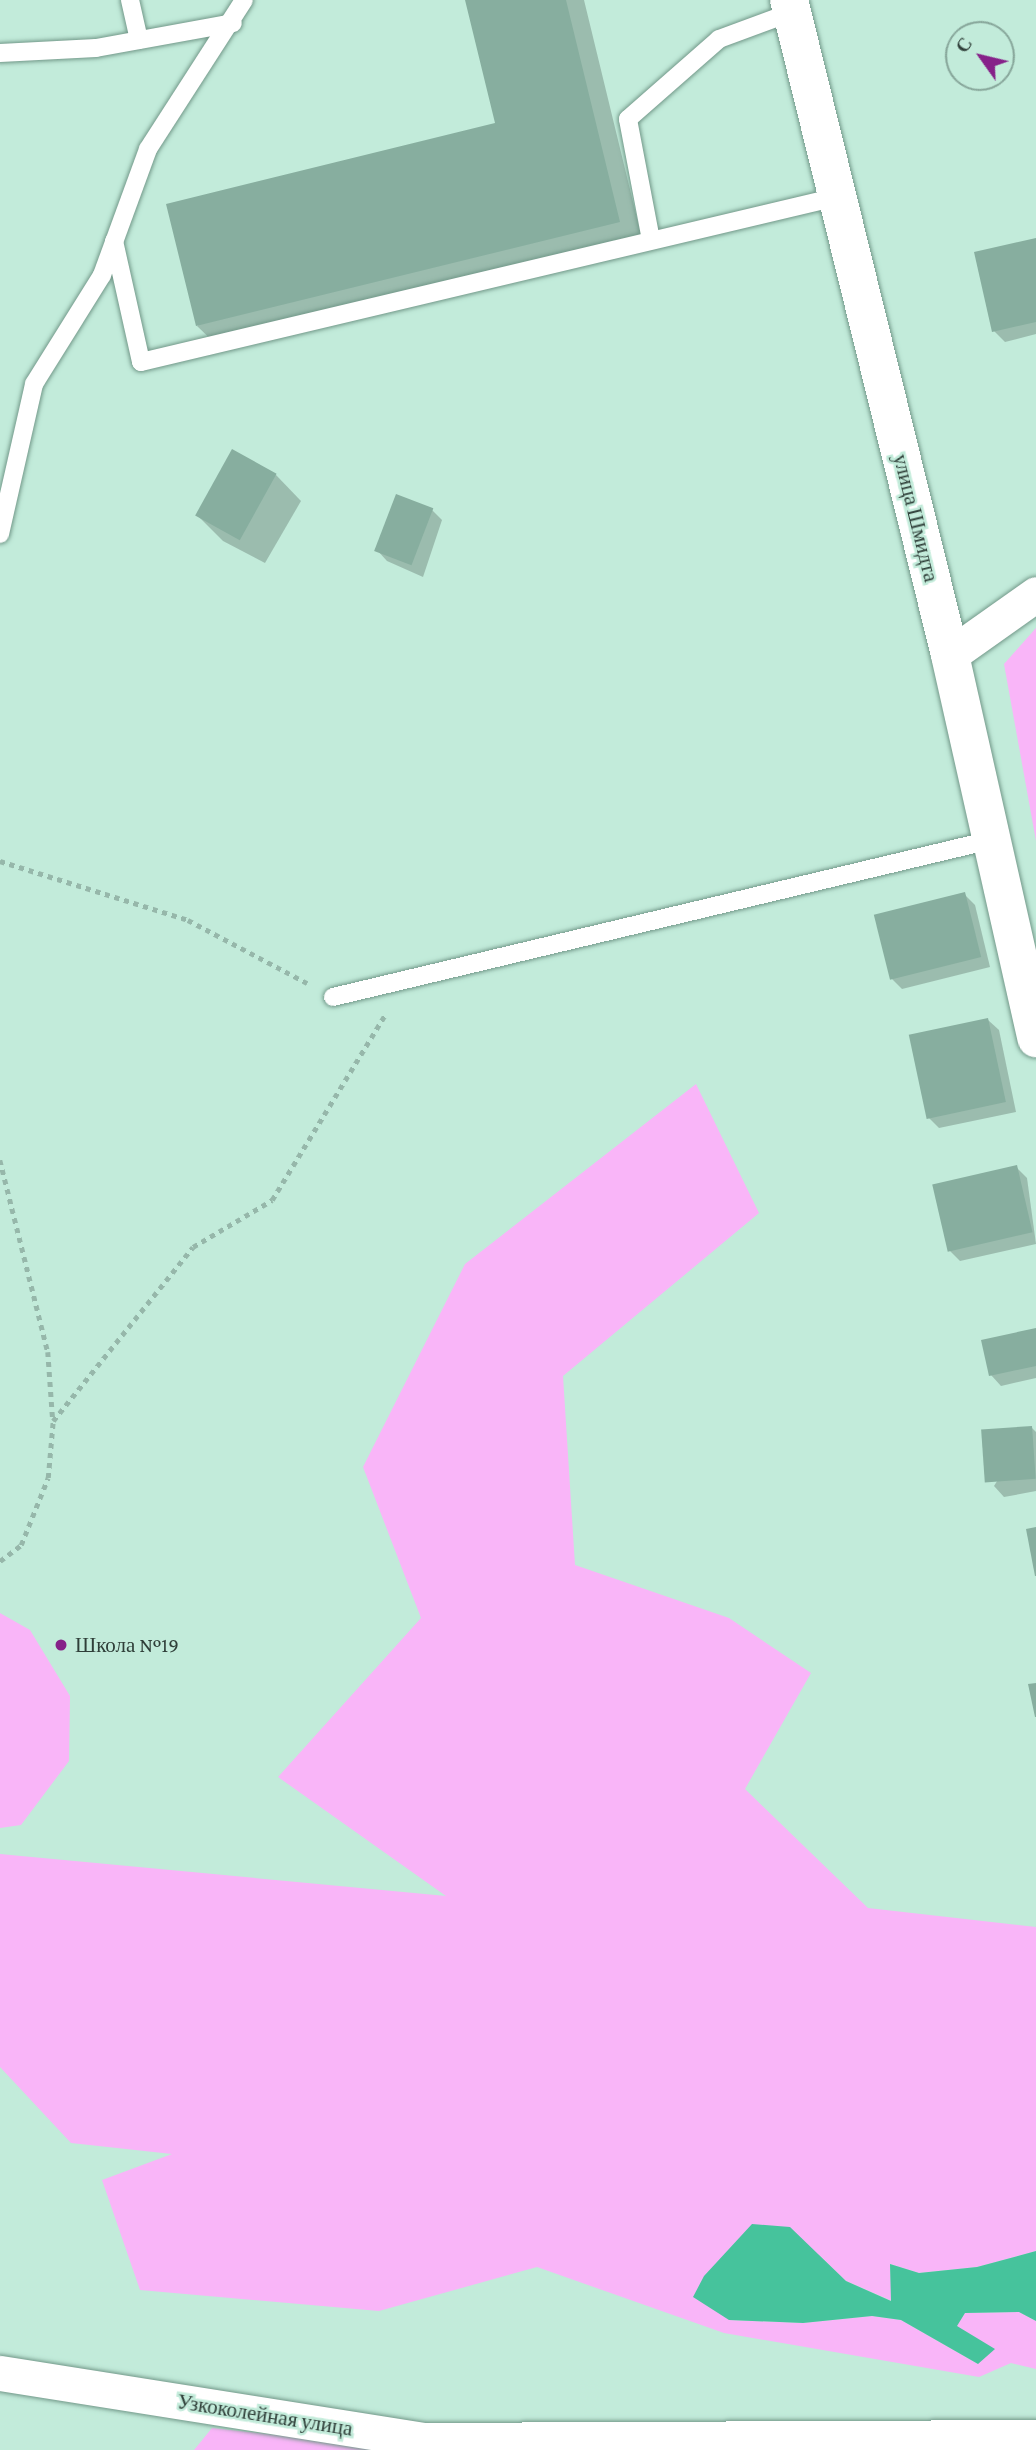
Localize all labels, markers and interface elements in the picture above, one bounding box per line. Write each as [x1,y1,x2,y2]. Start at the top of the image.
north arrow [945,21,1015,91]
text: С [951,34,976,57]
street label: улица Шмидта [888,451,944,585]
place label: Школа №19 [75,1632,179,1658]
marker: Школа №19 [53,1637,69,1653]
street label: Узкоколейная улица [175,2389,355,2441]

